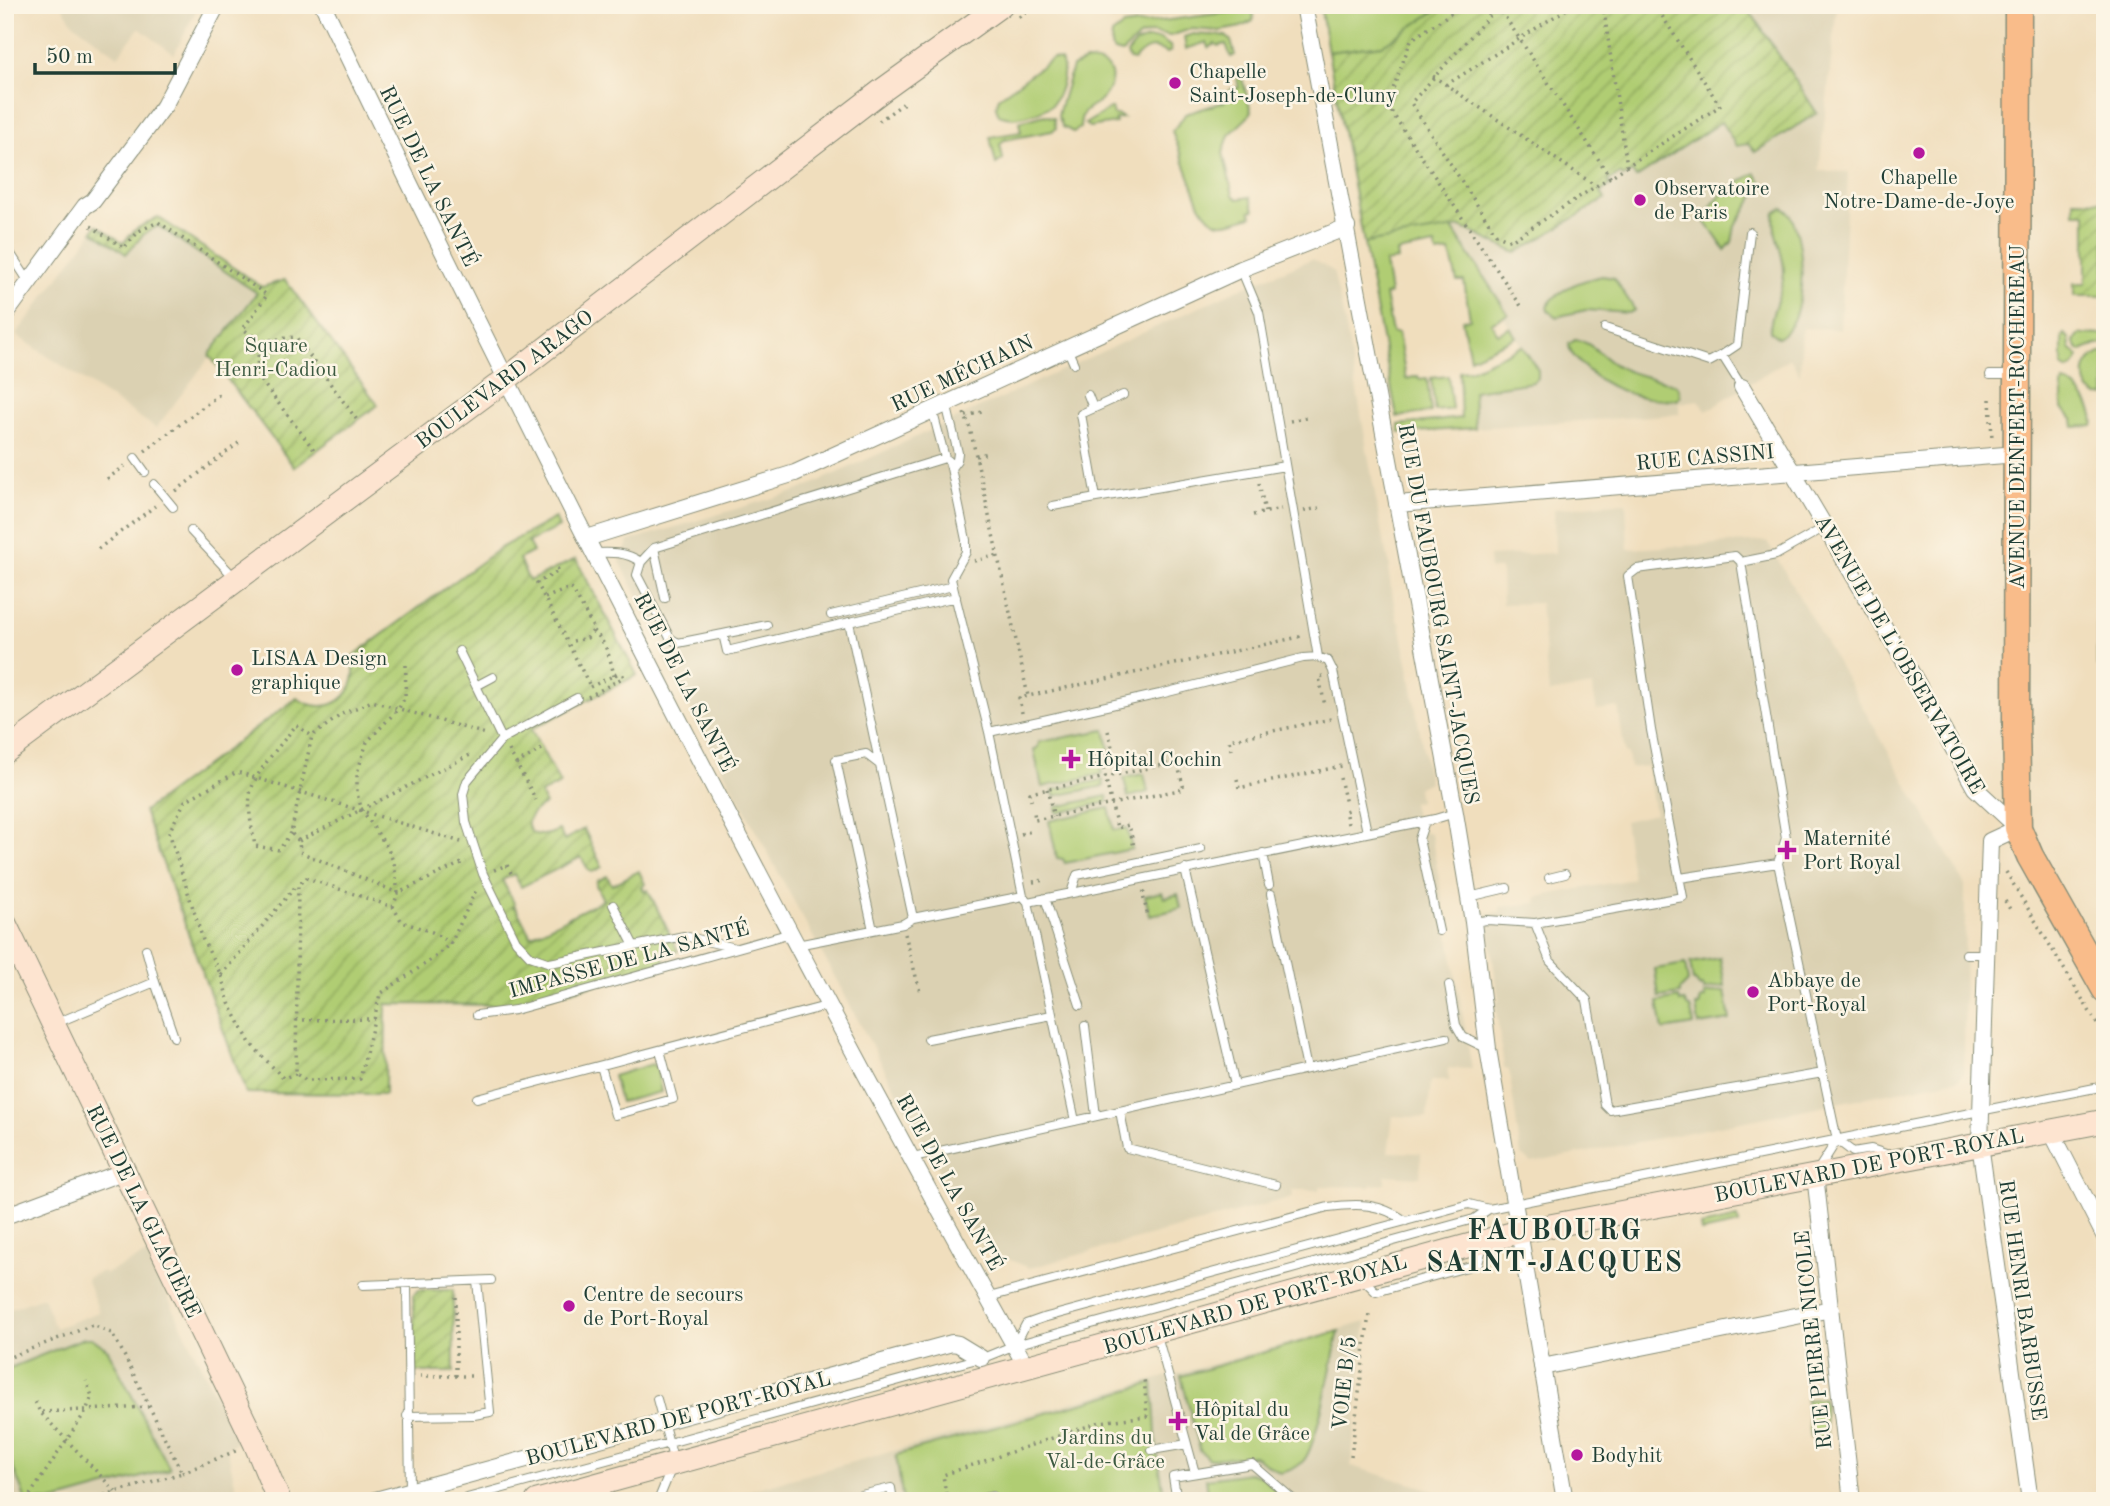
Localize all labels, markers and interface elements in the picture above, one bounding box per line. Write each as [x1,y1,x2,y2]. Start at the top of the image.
scale bar [35,32,175,76]
text: 50 m [46,47,93,68]
place label: Chapelle Saint-Joseph-de-Cluny [1189,62,1397,107]
marker: Chapelle Saint-Joseph-de-Cluny [1167,75,1183,91]
street label: RUE DE LA SANTÉ [375,81,484,270]
marker: Chapelle Notre-Dame-de-Joye [1911,145,1927,161]
place label: Chapelle Notre-Dame-de-Joye [1824,168,2014,213]
place label: Observatoire de Paris [1654,179,1769,224]
marker: Observatoire de Paris [1632,192,1648,208]
street label: AVENUE DENFERT-ROCHEREAU [2008,245,2029,589]
street label: BOULEVARD ARAGO [412,307,597,454]
street label: RUE MÉCHAIN [887,329,1037,416]
park label: Square Henri-Cadiou [215,336,337,381]
street label: RUE DU FAUBOURG SAINT-JACQUES [1394,422,1481,806]
street label: RUE CASSINI [1635,442,1775,475]
street label: AVENUE DE L'OBSERVATOIRE [1810,511,1987,798]
street label: RUE DE LA SANTÉ [629,588,742,776]
place label: LISAA Design graphique [251,649,387,694]
marker: LISAA Design graphique [229,662,245,678]
marker: Hôpital Cochin [1061,749,1081,769]
place label: Hôpital Cochin [1087,750,1222,771]
place label: Maternité Port Royal [1803,829,1901,874]
marker: Maternité Port Royal [1777,840,1797,860]
street label: IMPASSE DE LA SANTÉ [506,914,752,1003]
place label: Abbaye de Port-Royal [1767,971,1867,1016]
marker: Abbaye de Port-Royal [1745,984,1761,1000]
street label: RUE DE LA SANTÉ [892,1089,1009,1274]
street label: RUE DE LA GLACIÈRE [82,1100,207,1322]
street label: BOULEVARD DE PORT-ROYAL [1713,1126,2026,1207]
street label: RUE HENRI BARBUSSE [1994,1178,2049,1422]
district label: FAUBOURG SAINT-JACQUES [1426,1218,1684,1278]
street label: RUE PIERRE NICOLE [1793,1229,1836,1450]
street label: BOULEVARD DE PORT-ROYAL [1101,1252,1410,1359]
place label: Centre de secours de Port-Royal [583,1285,743,1330]
marker: Centre de secours de Port-Royal [561,1298,577,1314]
street label: VOIE B/5 [1330,1335,1361,1431]
street label: BOULEVARD DE PORT-ROYAL [524,1369,833,1470]
place label: Hôpital du Val de Grâce [1194,1400,1310,1445]
marker: Hôpital du Val de Grâce [1168,1411,1188,1431]
park label: Jardins du Val-de-Grâce [1045,1428,1165,1473]
place label: Bodyhit [1591,1446,1662,1467]
marker: Bodyhit [1569,1447,1585,1463]

